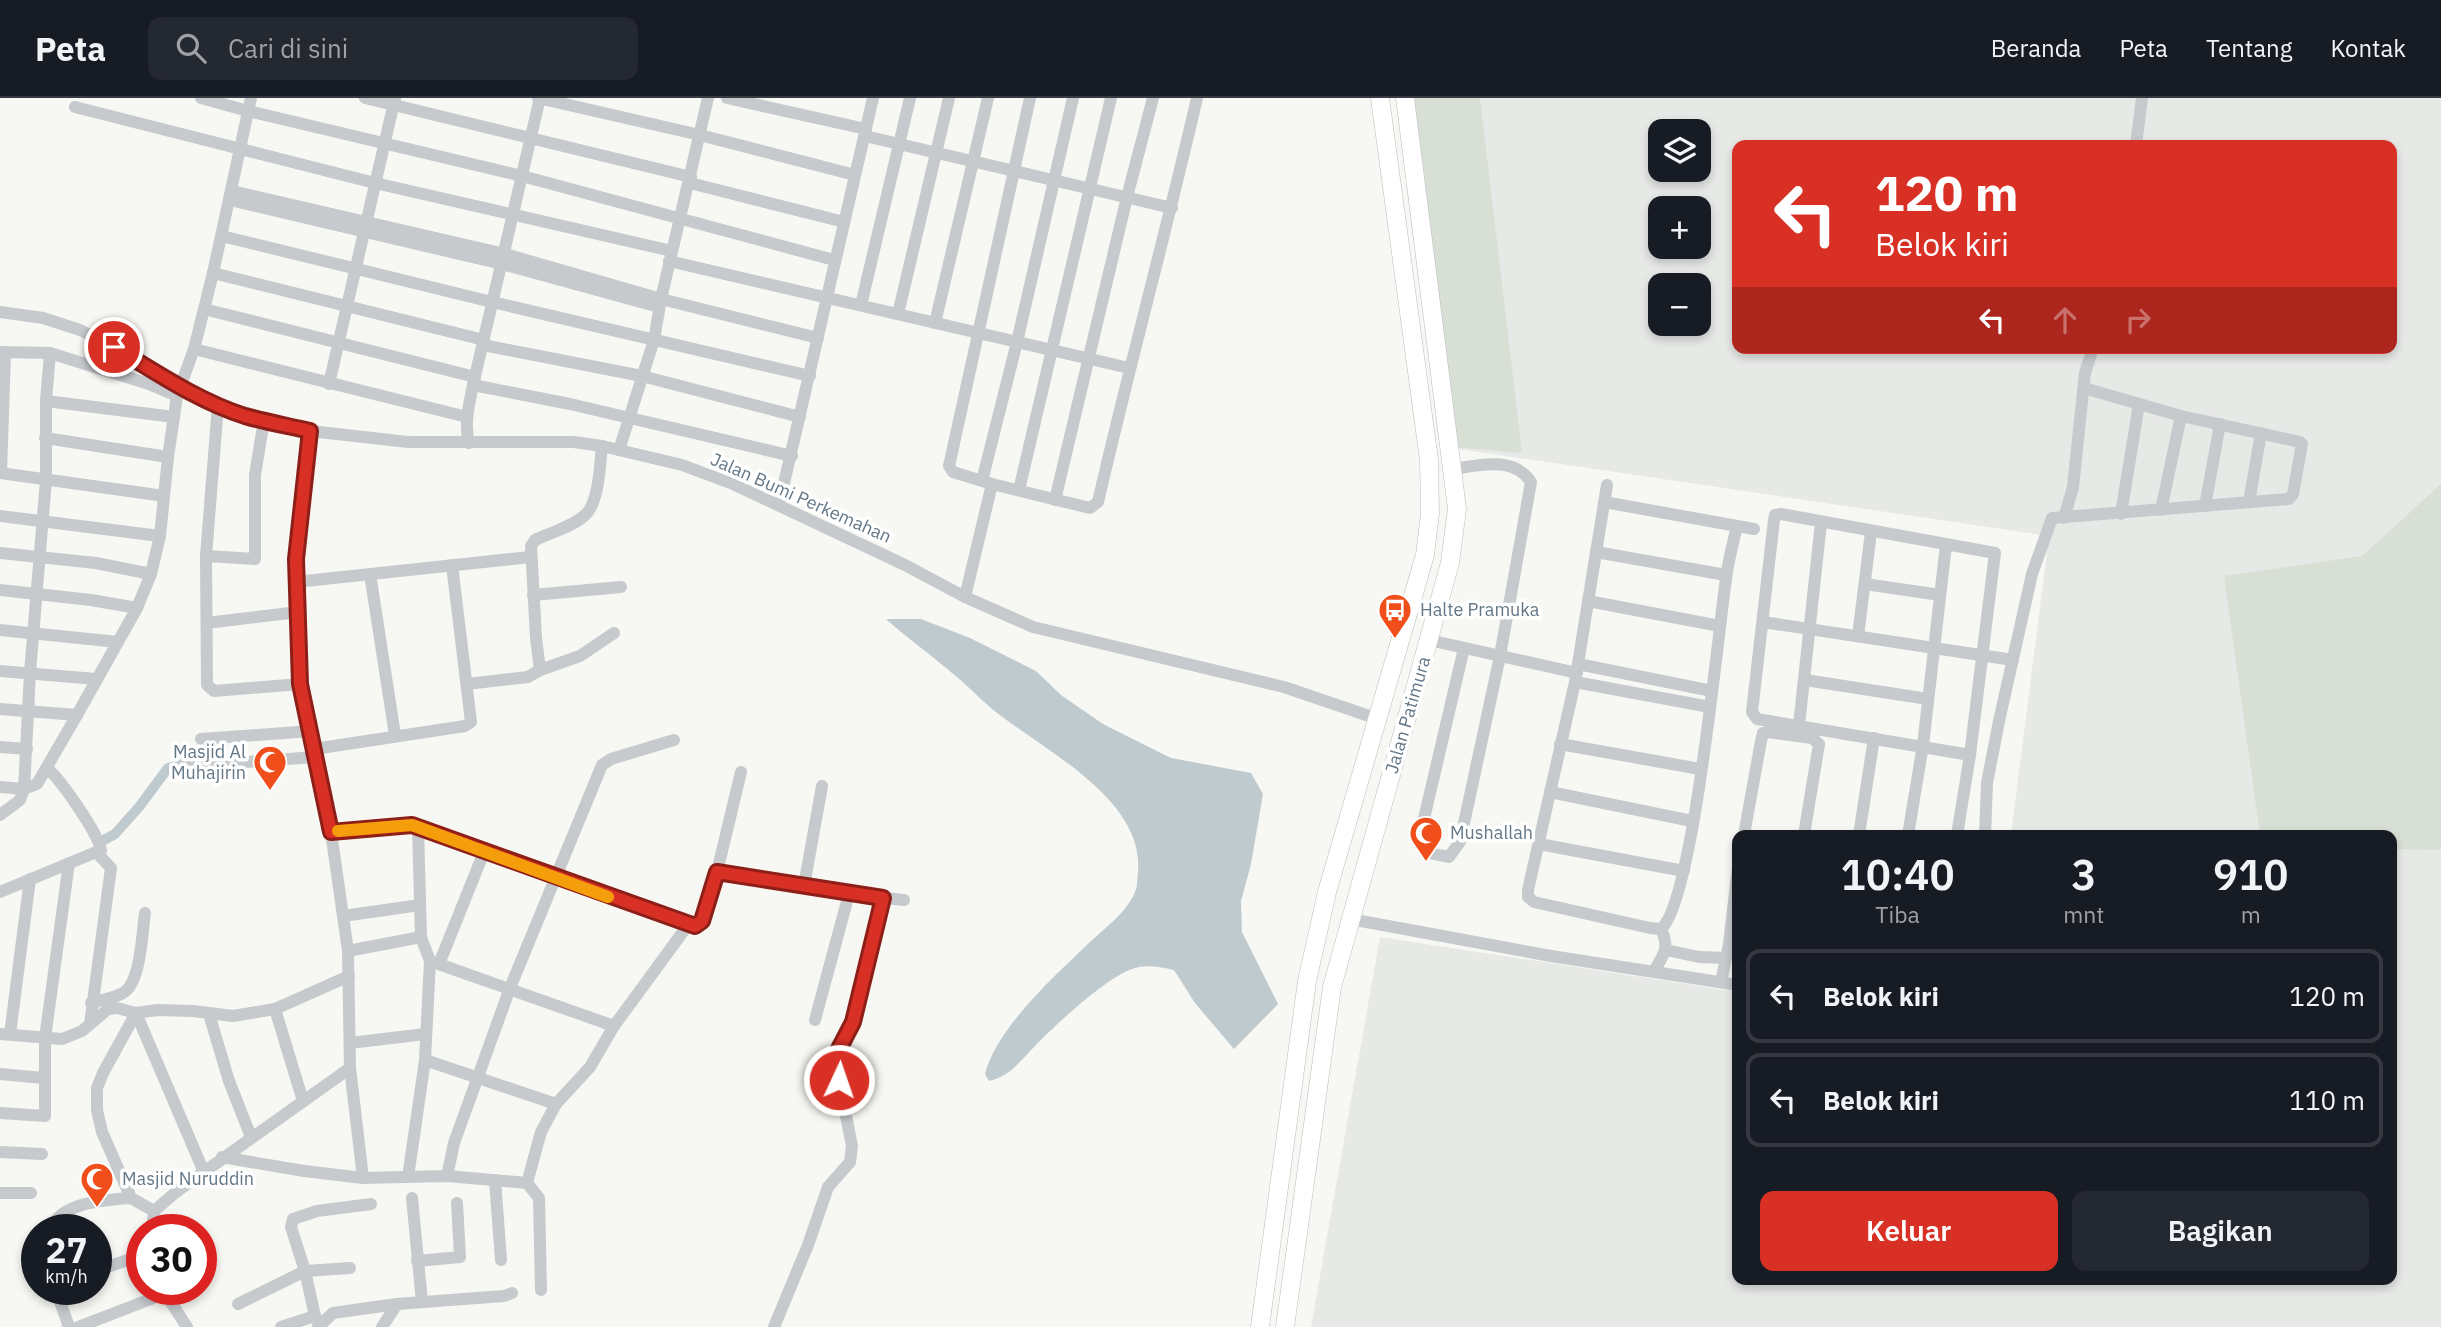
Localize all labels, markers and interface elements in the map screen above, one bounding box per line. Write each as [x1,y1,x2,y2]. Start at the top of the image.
search box [148,17,638,80]
text: Peta [35,27,106,70]
icon: search [172,29,210,67]
text: Cari di sini [228,31,348,65]
text: Beranda [1991,32,2081,64]
text: Peta [2119,32,2168,64]
text: Tentang [2206,32,2292,64]
text: Kontak [2330,32,2406,64]
map controls [1648,119,1711,336]
button: layers [1648,119,1711,182]
text: 120 m [1875,161,2019,224]
icon: left [1760,168,1851,259]
button: + [1648,196,1711,259]
text: Belok kiri [1875,223,2009,265]
button: − [1648,273,1711,336]
icon: left [1973,301,2011,339]
icon: ahead [2046,301,2084,339]
icon: right [2119,301,2157,339]
pin [84,317,144,377]
icon: arrive [95,328,133,366]
street label: Jalan Bumi Perkemahan [707,447,895,548]
bus stop icon: Halte Pramuka [1376,591,1414,640]
place label: Halte Pramuka [1420,598,1540,621]
street label: Jalan Patimura [1380,653,1435,776]
place label: Masjid Al Muhajirin [171,740,246,784]
mosque icon: Masjid Al Muhajirin [251,743,289,792]
mosque icon: Mushallah [1407,814,1445,863]
place label: Mushallah [1450,821,1533,844]
text: 10:40 [1840,847,1955,902]
text: 3 [2071,847,2096,902]
text: 910 [2213,847,2288,902]
text: Tiba [1875,899,1920,929]
text: mnt [2063,899,2104,929]
text: m [2241,899,2261,929]
icon: left [1764,977,1802,1015]
text: Belok kiri [1823,979,1939,1013]
text: 120 m [2289,979,2365,1013]
position arrow [802,1043,876,1117]
icon: left [1764,1081,1802,1119]
text: Belok kiri [1823,1083,1939,1117]
text: 110 m [2289,1083,2365,1117]
mosque icon: Masjid Nuruddin [78,1160,116,1209]
place label: Masjid Nuruddin [122,1167,254,1190]
button: Keluar [1760,1191,2058,1271]
button: Bagikan [2072,1191,2369,1271]
speed limit sign: 30 [126,1214,217,1305]
text: 27 [45,1227,88,1273]
text: km/h [45,1265,88,1288]

